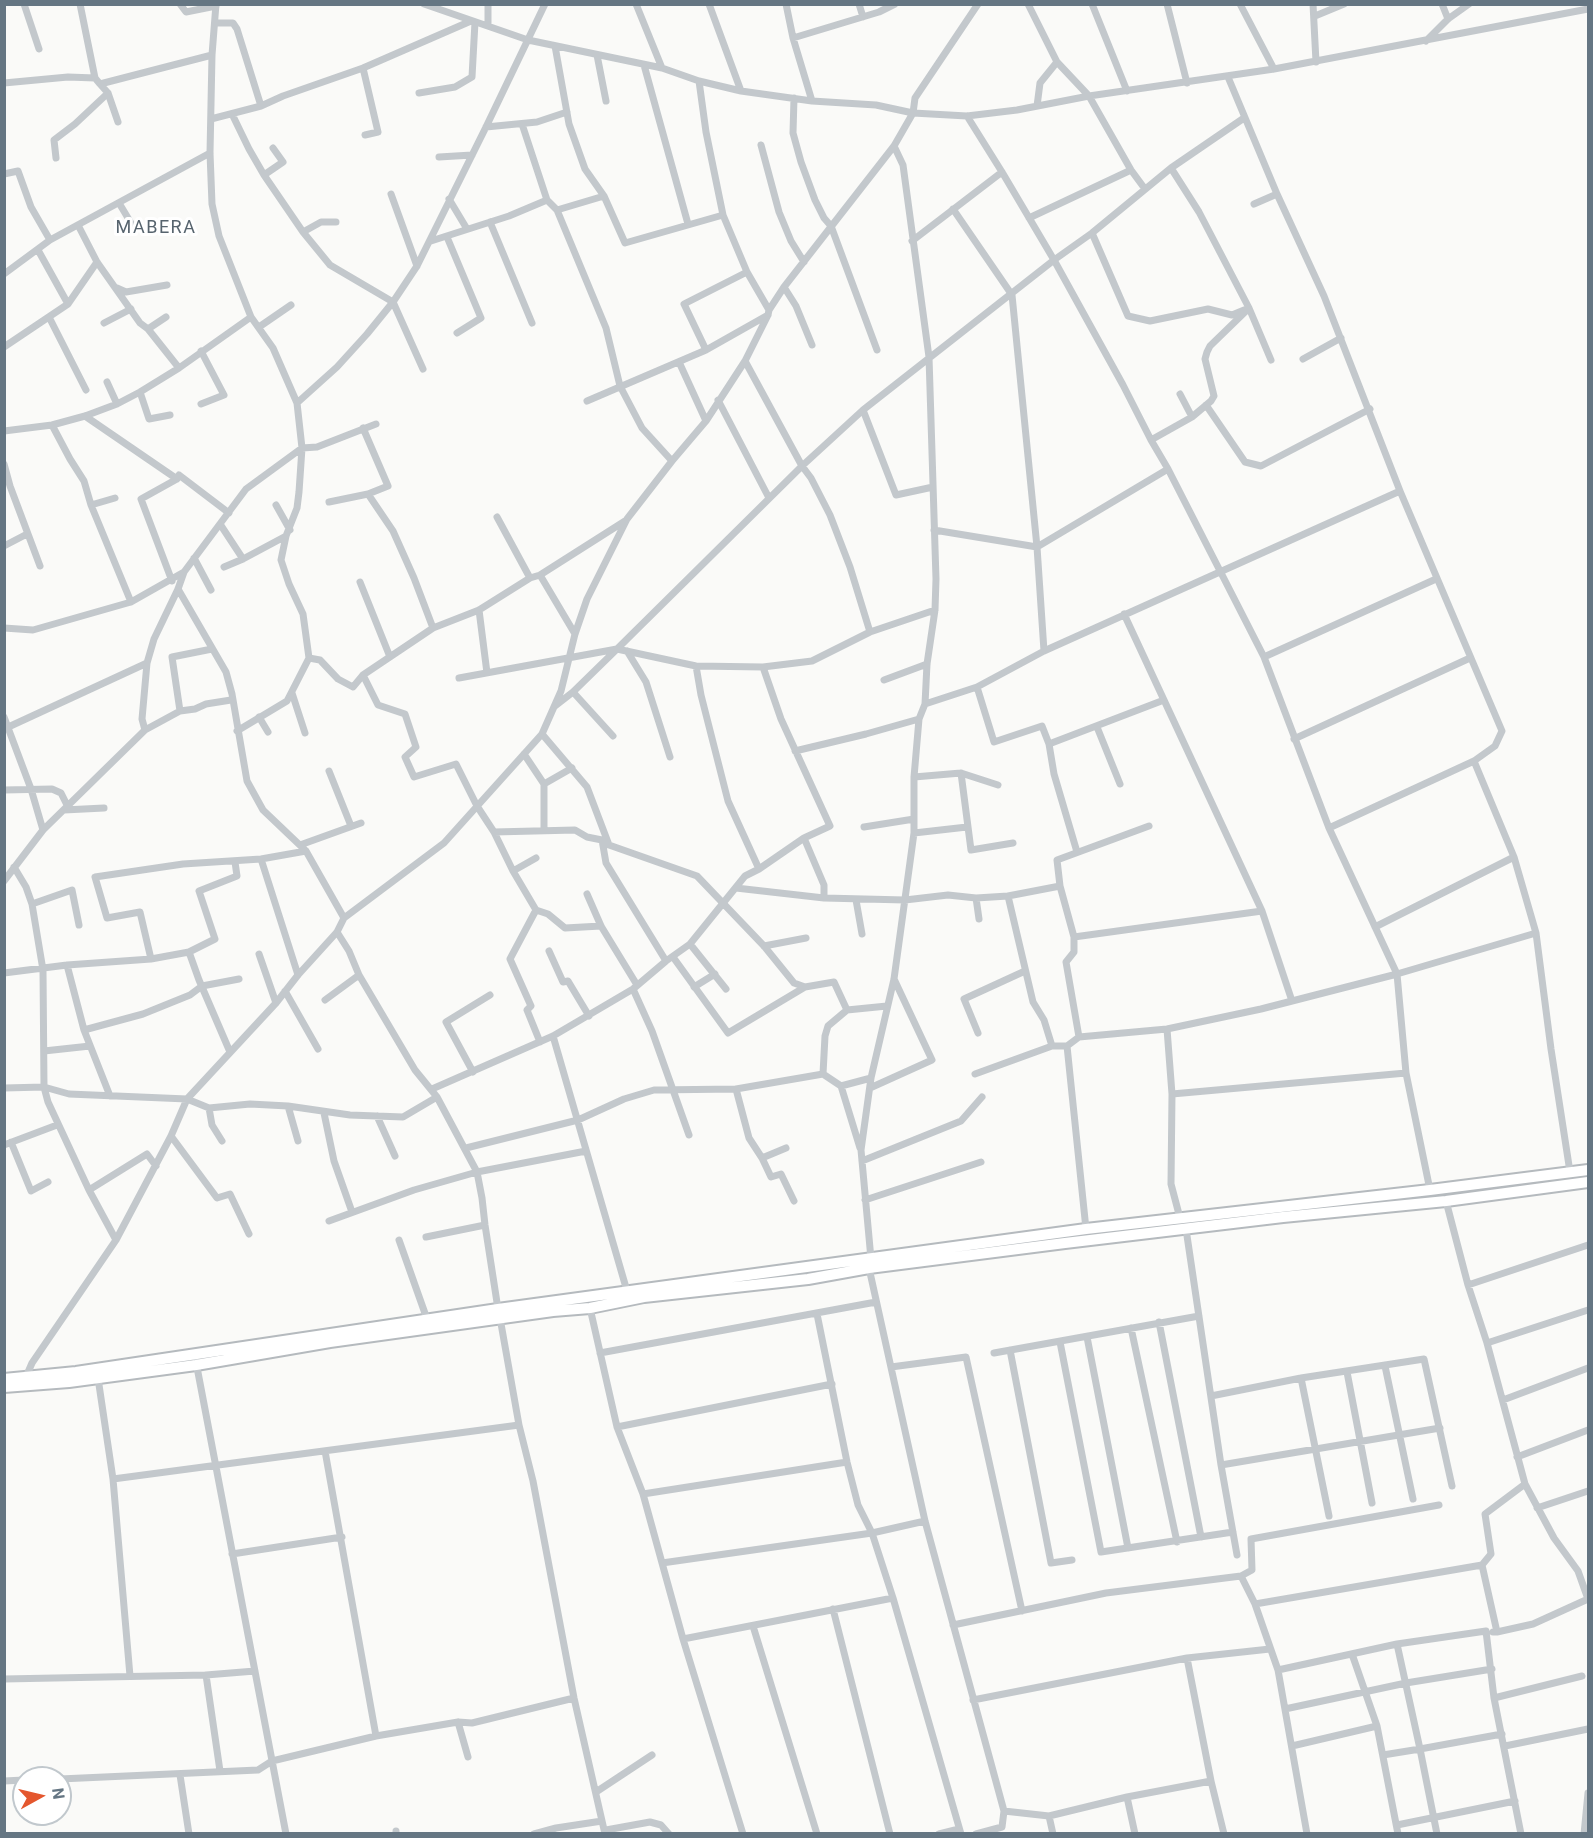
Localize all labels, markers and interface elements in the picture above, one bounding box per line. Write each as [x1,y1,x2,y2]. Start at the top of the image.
district label: MABERA [116,217,196,239]
north arrow [12,1766,72,1826]
text: N [48,1787,69,1801]

